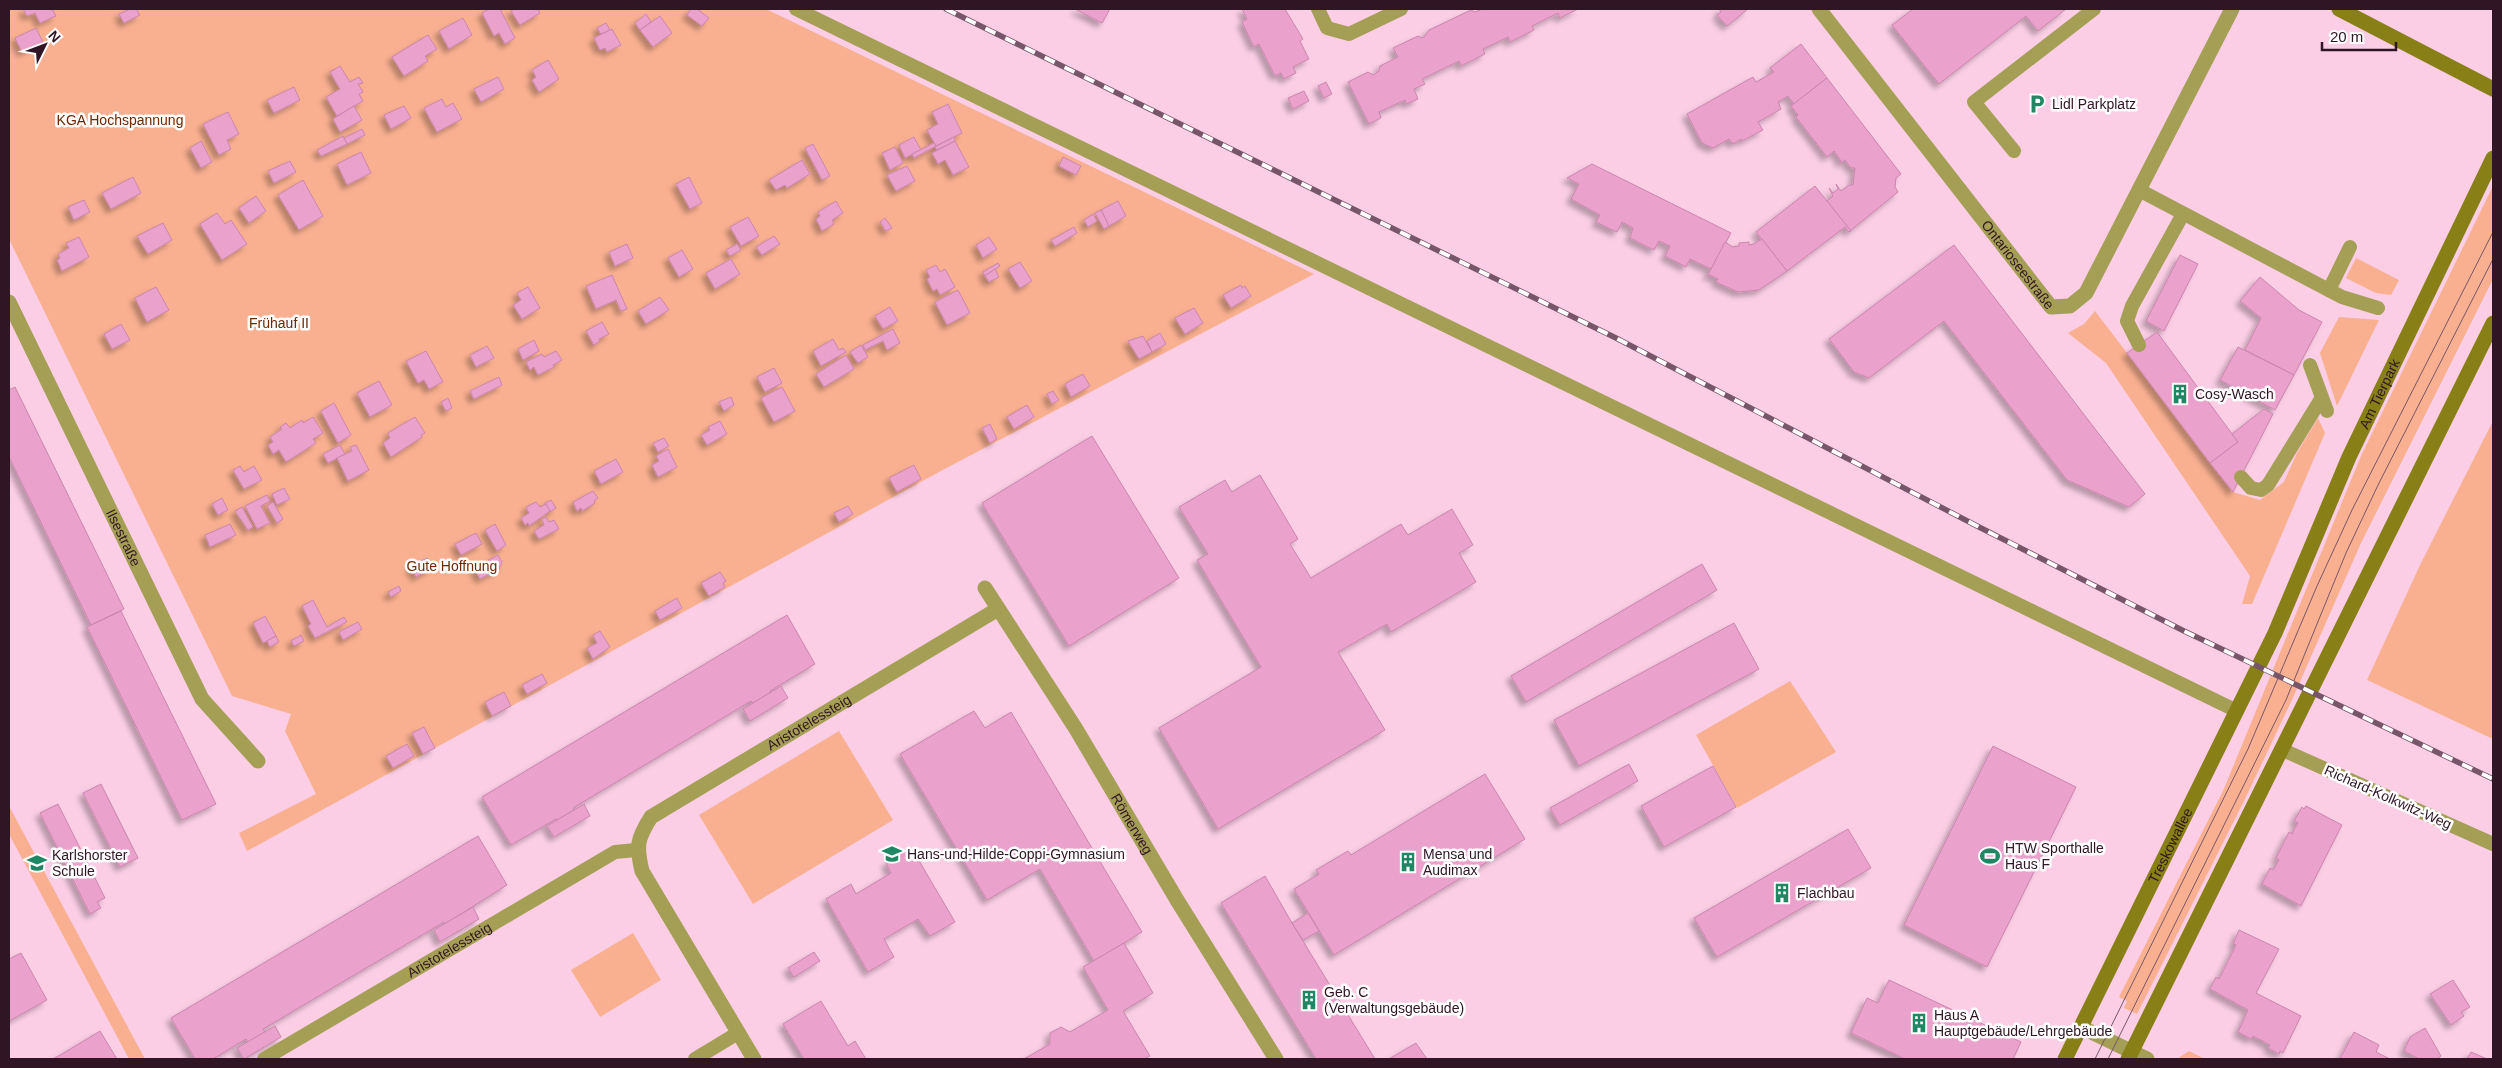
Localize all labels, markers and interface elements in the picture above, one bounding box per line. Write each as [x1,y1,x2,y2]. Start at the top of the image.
north arrow [20,20,70,70]
scale bar [2322,20,2396,52]
text: N [45,27,64,45]
text: 20 m [2330,28,2363,45]
parking icon: Lidl Parkplatz [2026,93,2048,115]
place label: Lidl Parkplatz [2052,96,2136,112]
park label: KGA Hochspannung [57,112,183,128]
street label: Ontarioseestraße [1978,217,2058,312]
park label: Frühauf II [249,315,309,331]
street label: Am Tierpark [2356,355,2403,431]
building icon: Cosy-Wasch [2169,383,2191,405]
place label: Cosy-Wasch [2195,386,2274,402]
street label: Ilsestraße [103,506,144,569]
park label: Gute Hoffnung [407,558,497,574]
street label: Aristotelessteig [764,691,854,754]
street label: Richard-Kolkwitz-Weg [2322,762,2454,832]
street label: Römerweg [1108,791,1156,857]
street label: Treskowallee [2145,805,2196,886]
place label: HTW Sporthalle Haus F [2005,840,2104,872]
school or university icon: Hans-und-Hilde-Coppi-Gymnasium [881,843,903,865]
sports icon: HTW Sporthalle Haus F [1979,845,2001,867]
place label: Hans-und-Hilde-Coppi-Gymnasium [907,846,1125,862]
place label: Mensa und Audimax [1423,846,1492,878]
place label: Karlshorster Schule [52,847,128,879]
building icon: Mensa und Audimax [1397,851,1419,873]
school or university icon: Karlshorster Schule [26,852,48,874]
building icon: Flachbau [1771,882,1793,904]
place label: Flachbau [1797,885,1855,901]
street label: Aristotelessteig [404,919,494,981]
place label: Geb. C (Verwaltungsgebäude) [1324,984,1464,1016]
building icon: Geb. C (Verwaltungsgebäude) [1298,989,1320,1011]
place label: Haus A Hauptgebäude/Lehrgebäude [1934,1007,2112,1039]
building icon: Haus A Hauptgebäude/Lehrgebäude [1908,1012,1930,1034]

